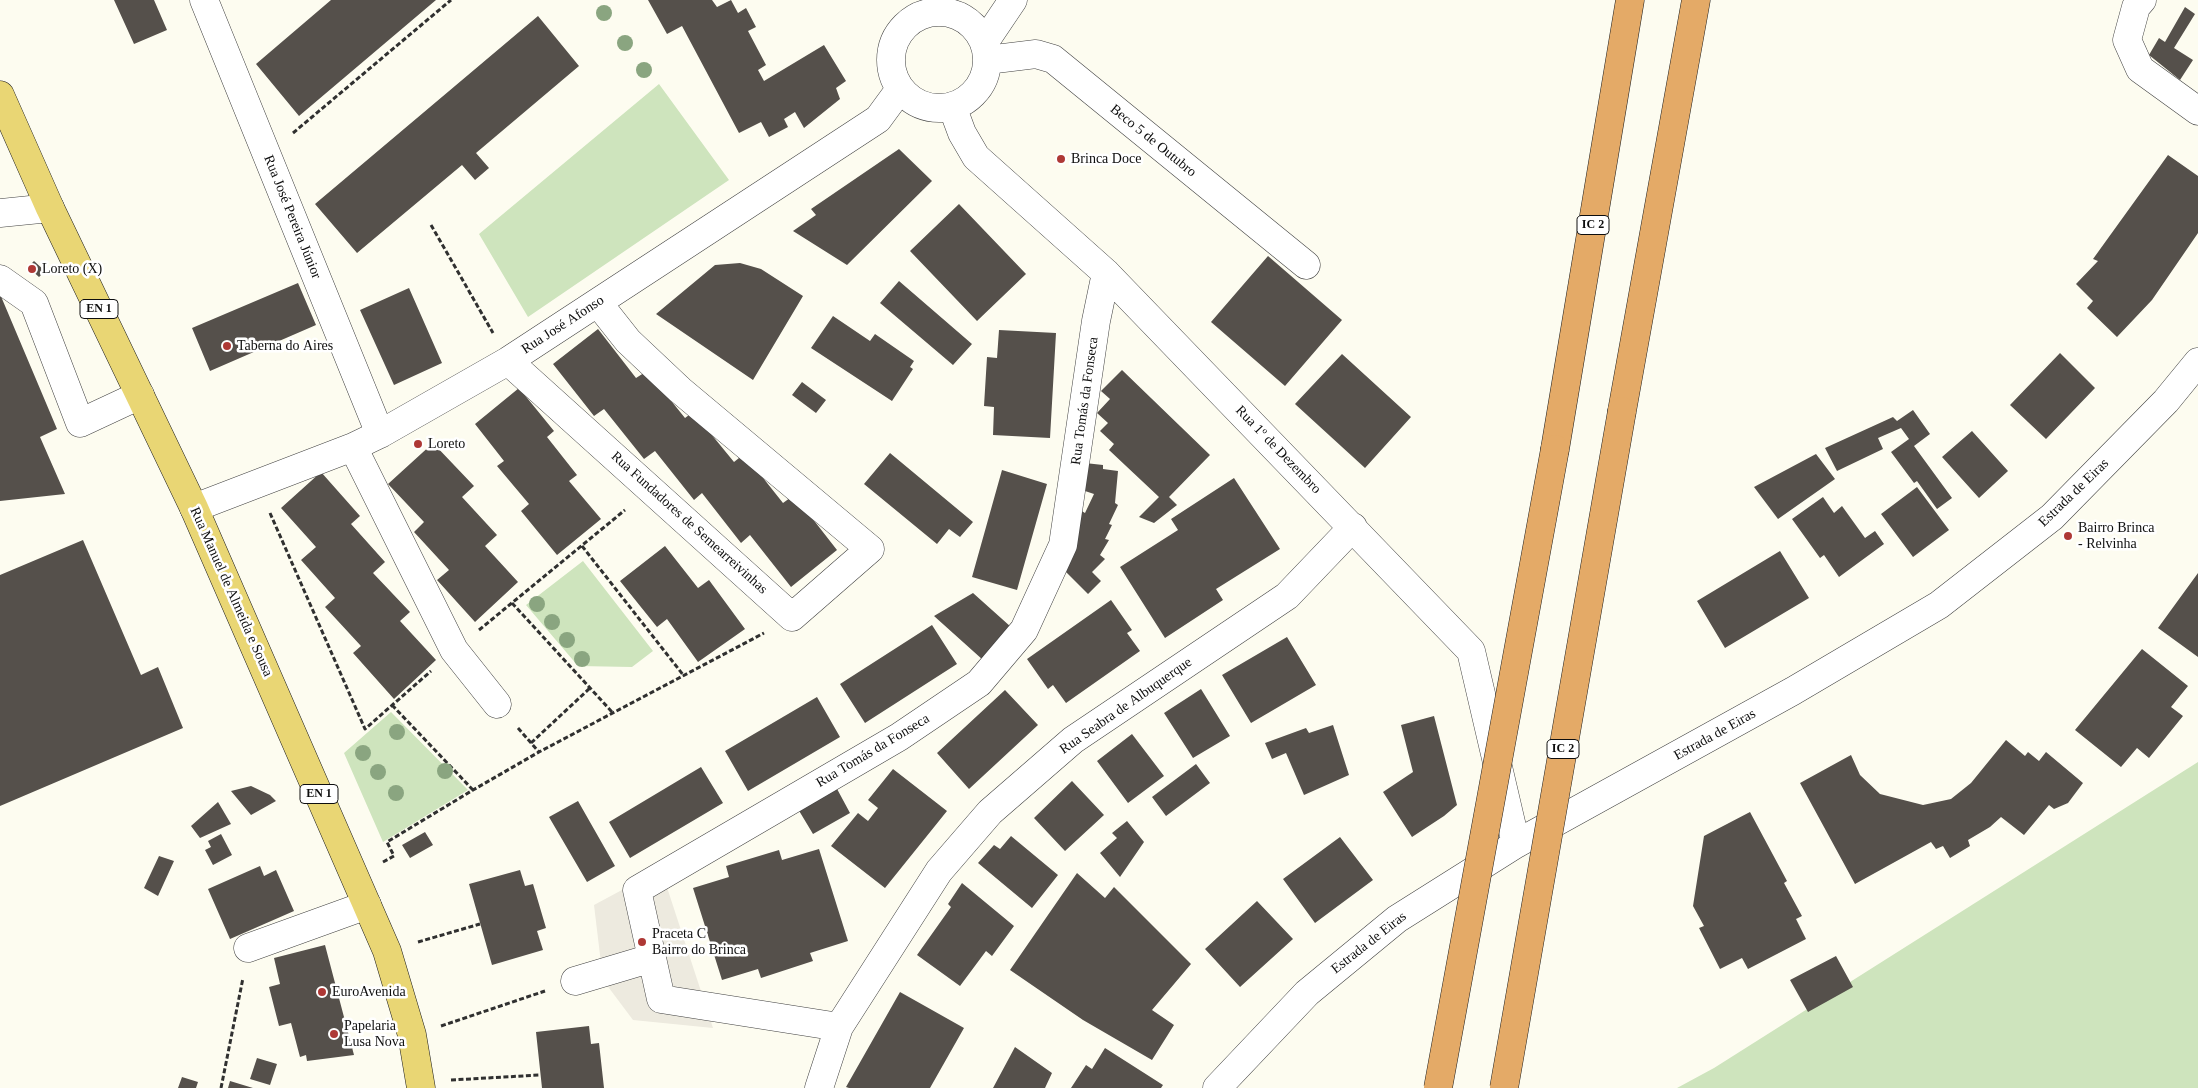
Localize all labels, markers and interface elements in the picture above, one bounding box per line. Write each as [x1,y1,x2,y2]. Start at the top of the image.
street label: Beco 5 de Outubro [1106,101,1200,181]
place label: Brinca Doce [1071,151,1141,167]
street label: Rua José Pereira Júnior [260,153,324,281]
marker: Brinca Doce [1055,153,1067,165]
road number: IC 2 [1577,216,1609,234]
place label: Loreto (X) [42,261,102,277]
marker: Loreto (X) [26,263,38,275]
street label: Rua José Afonso [519,292,607,358]
road number: EN 1 [80,300,118,318]
street label: Rua Tomás da Fonseca [1068,336,1102,466]
place label: Taberna do Aires [237,338,333,354]
marker: Taberna do Aires [221,340,233,352]
street label: Rua 1º de Dezembro [1232,402,1324,498]
place label: Loreto [428,436,465,452]
marker: Loreto [412,438,424,450]
street label: Rua Fundadores de Semearreivinhas [607,448,771,598]
street label: Estrada de Eiras [2035,455,2113,531]
street label: Rua Manuel de Almeida e Sousa [186,505,276,679]
place label: Bairro Brinca - Relvinha [2078,520,2155,552]
marker: Bairro Brinca - Relvinha [2062,530,2074,542]
street label: Rua Seabra de Albuquerque [1057,654,1195,758]
street label: Estrada de Eiras [1671,706,1759,764]
street label: Rua Tomás da Fonseca [813,711,933,791]
road number: IC 2 [1547,740,1579,759]
road number: EN 1 [300,784,338,804]
street label: Estrada de Eiras [1328,908,1410,978]
place label: Praceta C Bairro do Brinca [652,926,746,959]
marker: Praceta C Bairro do Brinca [636,936,648,948]
place label: EuroAvenida [332,984,406,1000]
marker: EuroAvenida [316,986,328,998]
place label: Papelaria Lusa Nova [344,1018,405,1050]
marker: Papelaria Lusa Nova [328,1028,340,1040]

